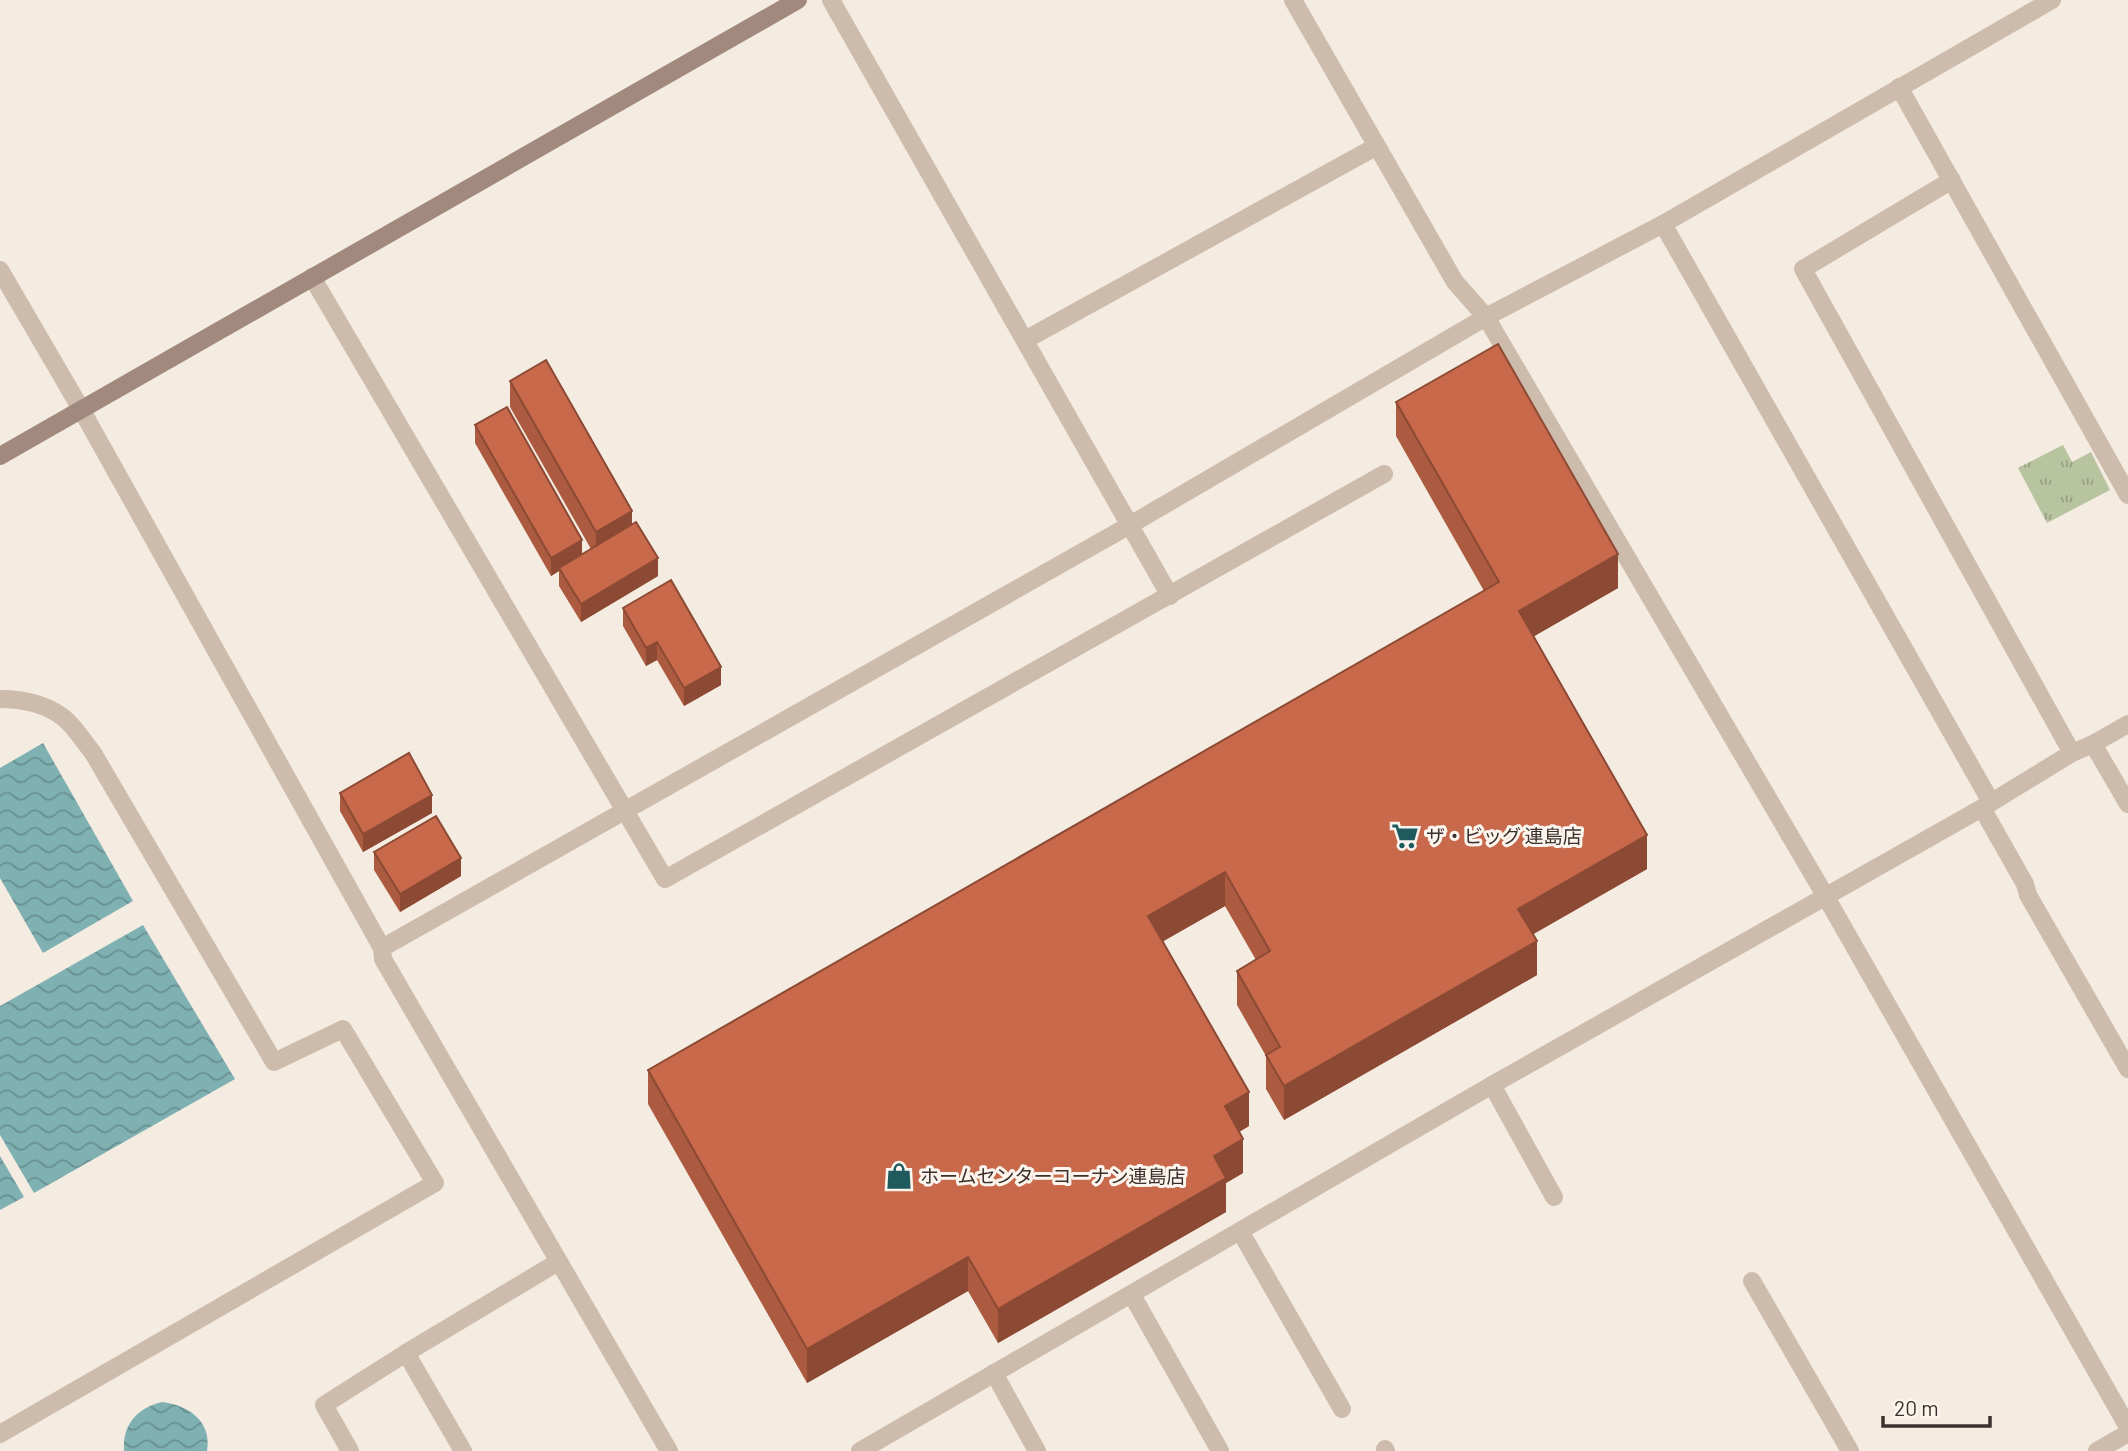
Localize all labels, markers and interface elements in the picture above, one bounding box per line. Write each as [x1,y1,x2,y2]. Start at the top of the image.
supermarket icon: ザ・ビッグ 連島店 [1390,821,1420,851]
place label: ザ・ビッグ 連島店 [1426,824,1582,847]
shop icon: ホームセンターコーナン連島店 [884,1161,914,1191]
place label: ホームセンターコーナン連島店 [920,1164,1185,1187]
scale bar [1883,1384,1990,1428]
text: 20 m [1894,1395,1939,1420]

